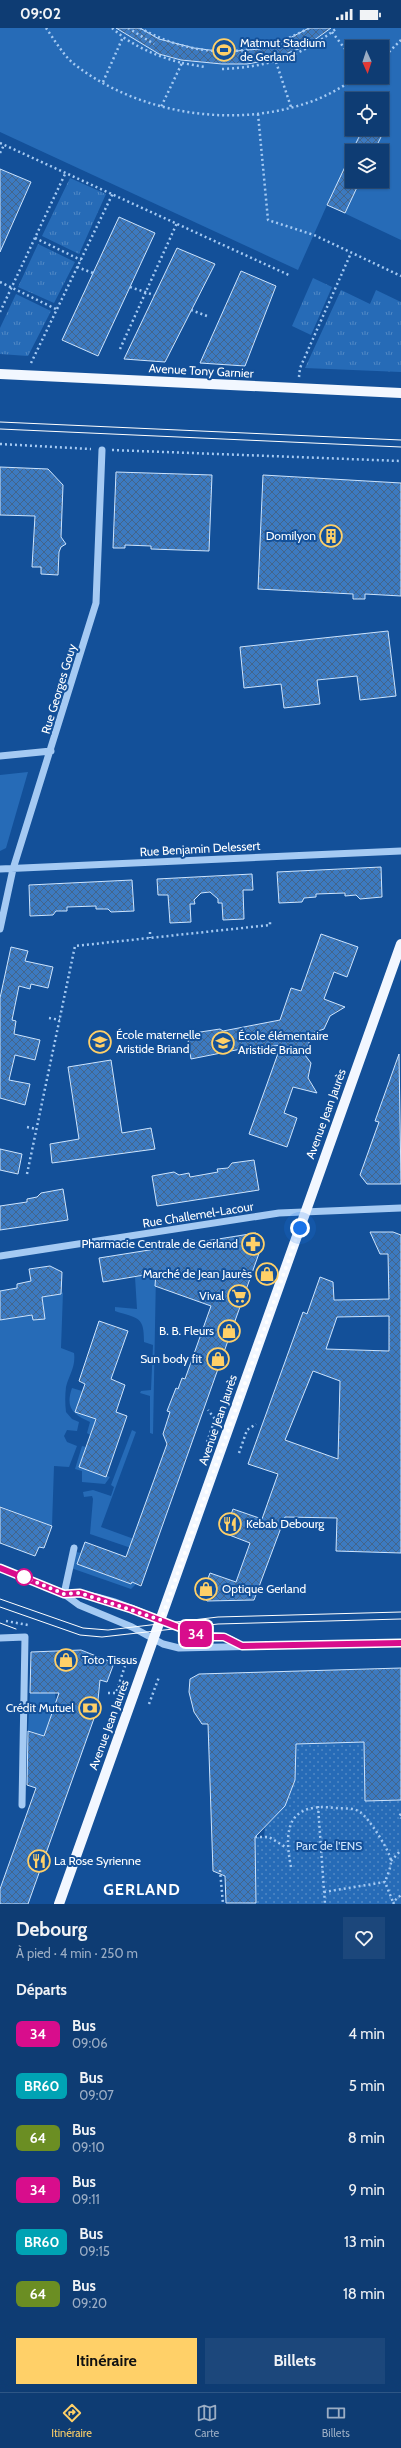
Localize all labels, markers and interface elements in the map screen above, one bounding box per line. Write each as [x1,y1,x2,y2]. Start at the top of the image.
text: 09:02 [20,5,61,23]
place label: Matmut Stadium de Gerland [240,35,326,64]
sports icon: Matmut Stadium de Gerland [211,37,237,63]
north arrow [345,40,389,84]
map controls [345,40,389,188]
button: locate [345,92,389,136]
button: layers [345,144,389,188]
street label: Avenue Tony Garnier [148,360,254,381]
building icon: Domilyon [318,523,344,549]
place label: Domilyon [266,528,316,543]
street label: Rue Georges Gouy [38,642,79,736]
street label: Rue Benjamin Delessert [139,838,261,859]
place label: École maternelle Aristide Briand [116,1027,201,1056]
place label: École élémentaire Aristide Briand [238,1028,329,1057]
school or university icon: École maternelle Aristide Briand [87,1029,113,1055]
school or university icon: École élémentaire Aristide Briand [210,1030,236,1056]
street label: Avenue Jean Jaurès [302,1067,349,1161]
street label: Rue Challemel-Lacour [141,1198,255,1231]
your location [290,1218,310,1238]
pharmacy icon: Pharmacie Centrale de Gerland [240,1231,266,1257]
place label: Pharmacie Centrale de Gerland [82,1236,238,1251]
shop icon: Marché de Jean Jaurès [254,1261,280,1287]
place label: Marché de Jean Jaurès [143,1266,252,1281]
supermarket icon: Vival [226,1283,252,1309]
place label: Vival [199,1288,224,1303]
shop icon: B. B. Fleurs [216,1318,242,1344]
place label: B. B. Fleurs [159,1323,214,1338]
shop icon: Sun body fit [205,1346,231,1372]
place label: Sun body fit [140,1351,202,1366]
street label: Avenue Jean Jaurès [195,1373,240,1467]
restaurant icon: Kebab Debourg [217,1511,243,1537]
place label: Kebab Debourg [246,1516,325,1531]
unlabelled marker [15,1568,33,1586]
shop icon: Optique Gerland [193,1576,219,1602]
place label: Optique Gerland [222,1581,306,1596]
line badge: 34 [178,1621,214,1647]
text: 34 [188,1625,204,1643]
shop icon: Toto Tissus [53,1647,79,1673]
place label: Toto Tissus [82,1652,137,1667]
street label: Avenue Jean Jaurès [85,1678,132,1772]
bank icon: Crédit Mutuel [77,1695,103,1721]
place label: Crédit Mutuel [6,1700,74,1715]
park label: Parc de l'ENS [296,1838,362,1853]
restaurant icon: La Rose Syrienne [26,1848,52,1874]
place label: La Rose Syrienne [54,1853,141,1868]
district label: GERLAND [103,1880,181,1899]
button: heart [343,1917,385,1959]
text: Debourg [16,1918,87,1941]
text: À pied · 4 min · 250 m [16,1945,138,1961]
text: Départs [16,1981,67,1999]
text: Bus [72,2017,96,2035]
text: 34 [30,2025,46,2043]
text: 4 min [348,2025,385,2043]
text: 09:06 [72,2035,108,2051]
text: Bus [79,2069,103,2087]
text: BR60 [24,2077,59,2095]
text: 5 min [349,2077,385,2095]
text: 09:07 [79,2087,114,2103]
text: Bus [72,2121,96,2139]
text: 64 [30,2129,46,2147]
text: 8 min [348,2129,385,2147]
text: 09:10 [72,2139,104,2155]
text: Bus [72,2173,96,2191]
text: 34 [30,2181,46,2199]
text: 9 min [348,2181,385,2199]
text: 09:11 [72,2191,100,2207]
text: Bus [79,2225,103,2243]
text: BR60 [24,2233,59,2251]
text: 13 min [344,2233,385,2251]
text: 09:15 [79,2243,110,2259]
text: Bus [72,2277,96,2295]
text: 64 [30,2285,46,2303]
text: 18 min [343,2285,385,2303]
text: 09:20 [72,2295,107,2311]
button: Itinéraire [16,2338,197,2384]
button: Billets [205,2338,385,2384]
tab: Itinéraire [51,2402,92,2440]
tab: Carte [194,2402,219,2440]
tab: Billets [322,2402,350,2440]

